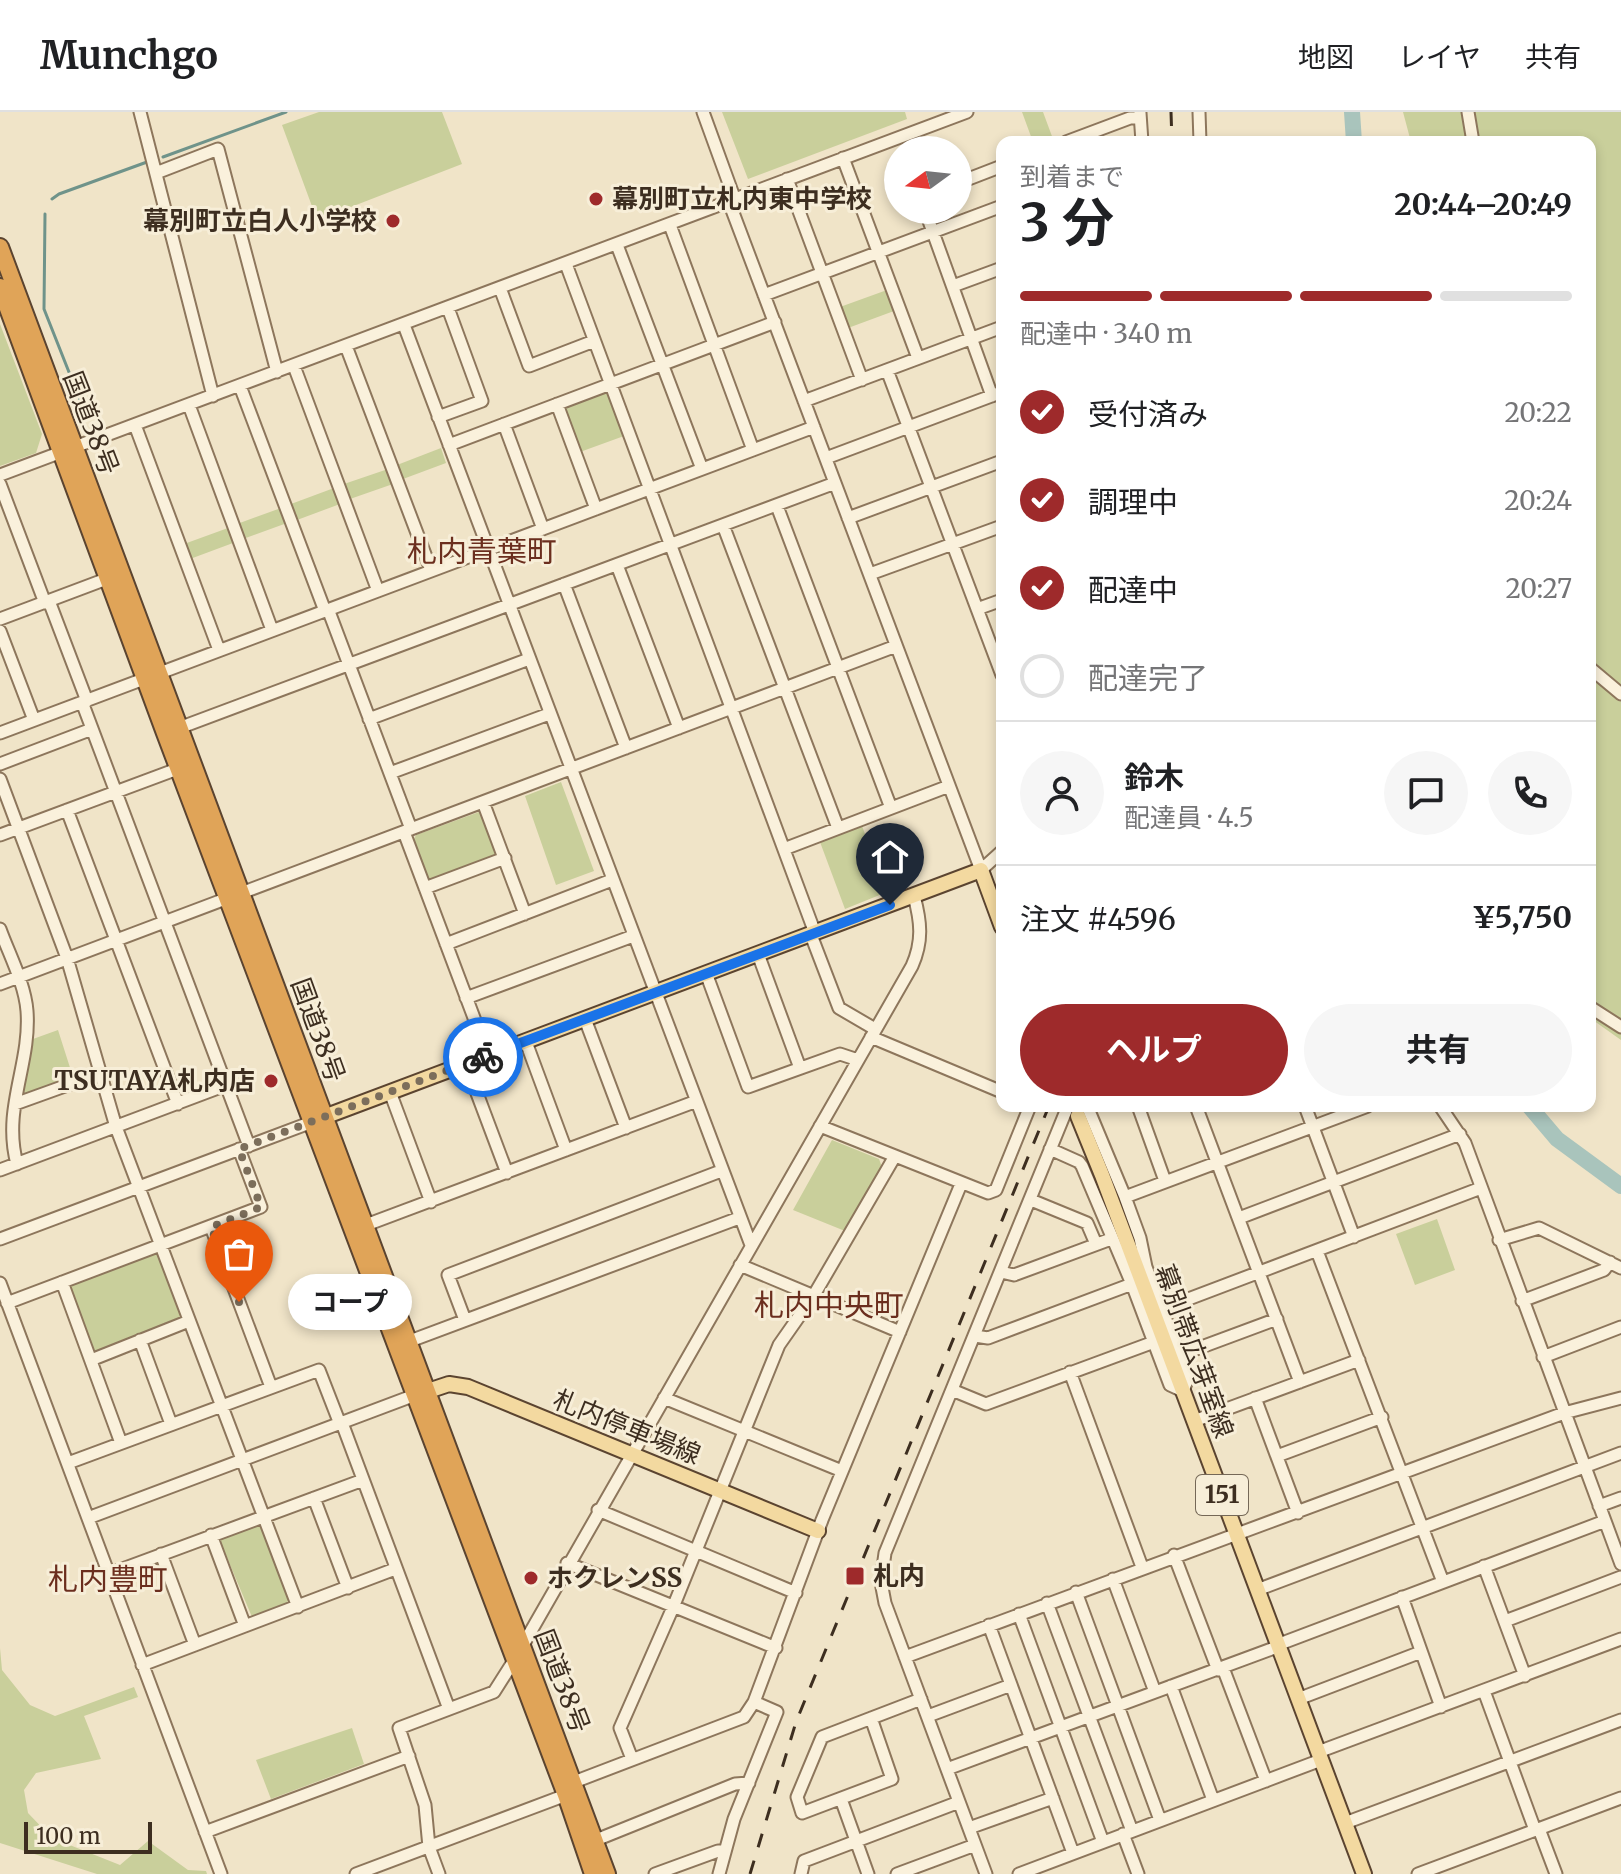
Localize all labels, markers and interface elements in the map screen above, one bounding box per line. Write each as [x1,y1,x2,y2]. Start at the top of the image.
text: Munchgo [40,32,218,79]
text: 地図 [1298,39,1354,75]
text: レイヤ [1398,39,1481,75]
text: 共有 [1525,39,1581,75]
north arrow [884,136,972,224]
map controls [884,136,972,224]
text: 到着まで [1020,160,1124,193]
place label: 幕別町立札内東中学校 [612,182,872,215]
text: 20:44–20:49 [1394,185,1572,223]
marker: 幕別町立札内東中学校 [587,190,605,208]
text: 3 分 [1020,190,1114,255]
place label: 幕別町立白人小学校 [143,204,377,237]
marker: 幕別町立白人小学校 [384,212,402,230]
text: 配達中 · 340 m [1020,317,1192,350]
street label: 国道38号 [57,366,126,479]
icon: check [1020,390,1064,434]
text: 受付済み [1088,395,1208,433]
text: 20:22 [1504,396,1572,429]
icon: check [1020,478,1064,522]
text: 調理中 [1088,483,1178,521]
text: 20:24 [1504,484,1572,517]
district label: 札内青葉町 [407,532,557,570]
icon: check [1020,566,1064,610]
text: 配達中 [1088,571,1178,609]
text: 20:27 [1505,572,1572,605]
text: 配達完了 [1088,659,1208,697]
button: person [1020,751,1104,835]
button: chat [1384,751,1468,835]
button: phone [1488,751,1572,835]
text: 鈴木 [1124,758,1184,796]
text: 配達員 · 4.5 [1124,801,1254,834]
pin [856,823,924,905]
icon: home [868,835,912,879]
text: ¥5,750 [1472,898,1572,936]
text: 注文 #4596 [1020,900,1176,938]
street label: 国道38号 [284,973,352,1086]
button: ヘルプ [1020,1004,1288,1096]
button: 共有 [1304,1004,1572,1096]
courier [443,1017,523,1097]
icon: bike [461,1035,505,1079]
place label: TSUTAYA札内店 [54,1064,255,1097]
marker: TSUTAYA札内店 [262,1072,280,1090]
pin [205,1220,273,1302]
icon: bag [217,1232,261,1276]
street label: 幕別帯広芽室線 [1148,1260,1241,1442]
callout: コープ [287,1274,411,1330]
text: コープ [312,1285,388,1318]
district label: 札内中央町 [754,1286,904,1324]
street label: 札内停車場線 [549,1382,706,1471]
road number: 151 [1196,1475,1248,1515]
place label: 札内 [873,1559,925,1592]
district label: 札内豊町 [48,1560,168,1598]
place label: ホクレンSS [547,1561,682,1594]
marker: 札内 [844,1565,866,1587]
marker: ホクレンSS [522,1569,540,1587]
street label: 国道38号 [528,1624,597,1737]
scale bar [24,1818,152,1854]
text: 100 m [36,1822,101,1850]

